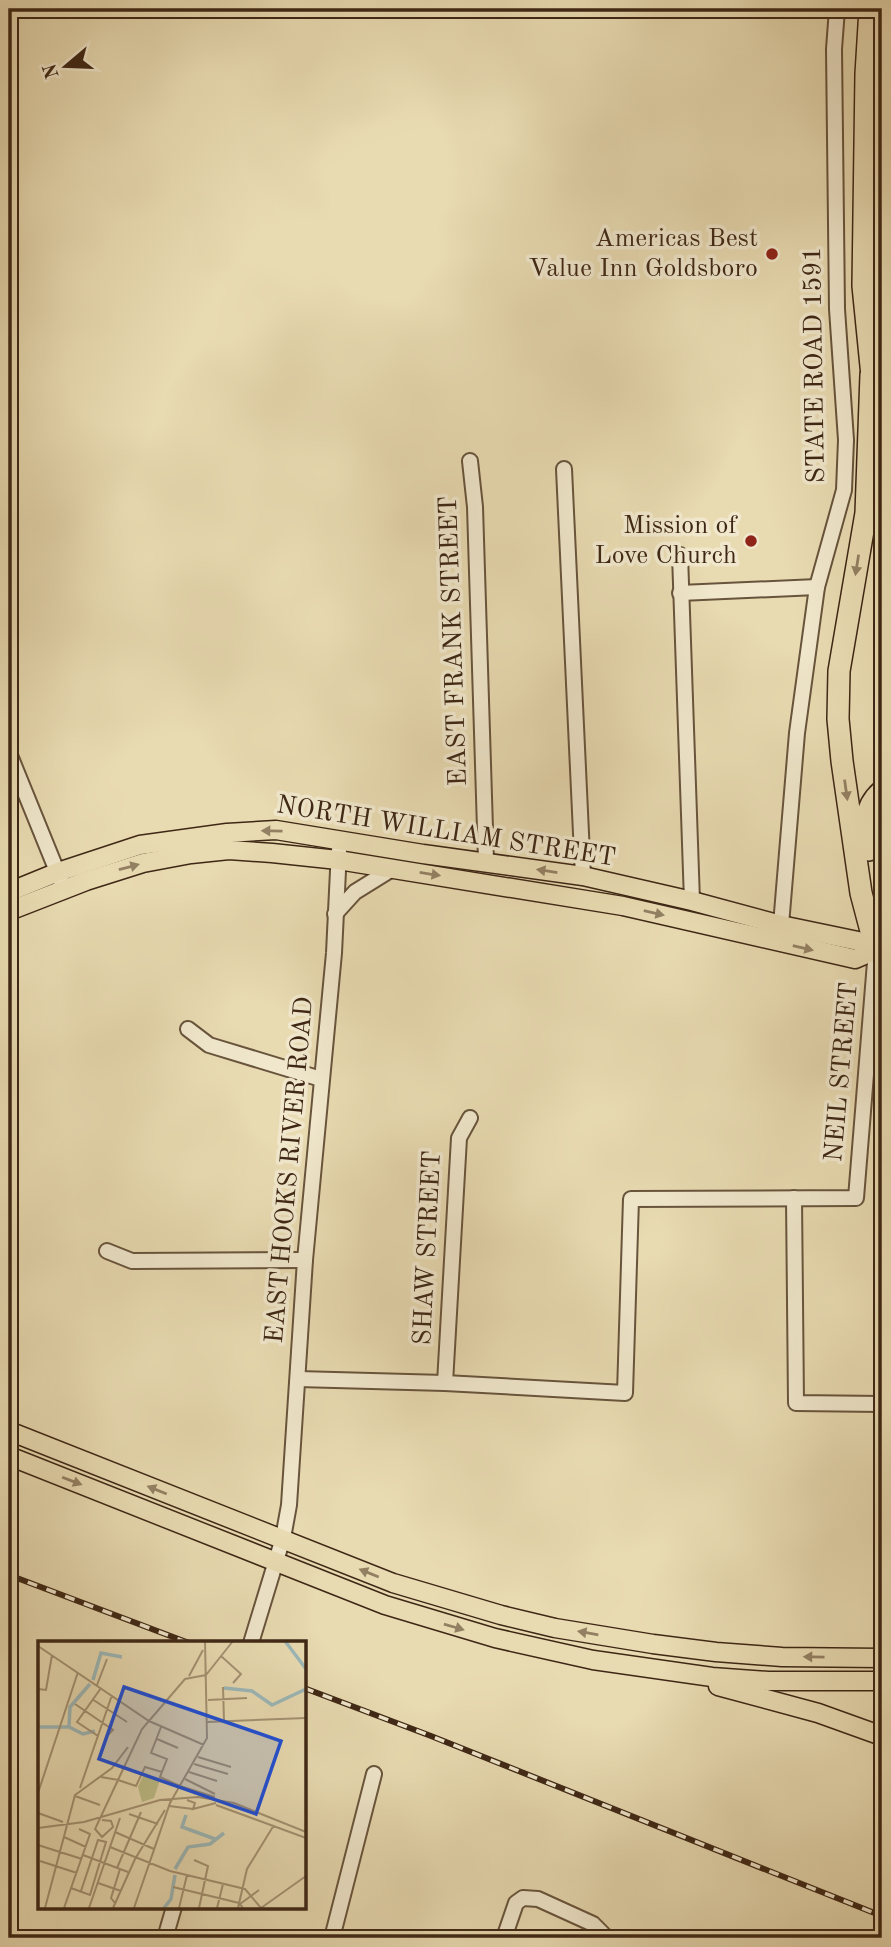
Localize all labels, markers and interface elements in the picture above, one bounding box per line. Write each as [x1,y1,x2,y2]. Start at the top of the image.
north arrow [32,32,102,102]
text: N [41,60,64,81]
place label: Americas Best Value Inn Goldsboro [528,226,758,282]
marker: Americas Best Value Inn Goldsboro [764,246,780,262]
street label: STATE ROAD 1591 [800,246,830,484]
street label: EAST FRANK STREET [436,495,472,787]
place label: Mission of Love Church [594,513,738,569]
marker: Mission of Love Church [743,533,759,549]
one-way arrow [851,554,862,576]
one-way arrow [841,779,852,801]
street label: NORTH WILLIAM STREET [275,792,617,872]
one-way arrow [261,825,283,837]
one-way arrow [118,861,140,872]
one-way arrow [536,865,558,876]
one-way arrow [419,869,441,880]
one-way arrow [643,908,665,919]
one-way arrow [792,942,814,953]
street label: NEIL STREET [821,981,863,1163]
street label: EAST HOOKS RIVER ROAD [262,996,318,1344]
street label: SHAW STREET [410,1150,446,1346]
one-way arrow [62,1475,83,1486]
one-way arrow [147,1485,168,1496]
one-way arrow [359,1567,380,1578]
one-way arrow [444,1622,465,1632]
one-way arrow [577,1627,599,1638]
inset map [38,1641,306,1909]
one-way arrow [803,1652,825,1663]

